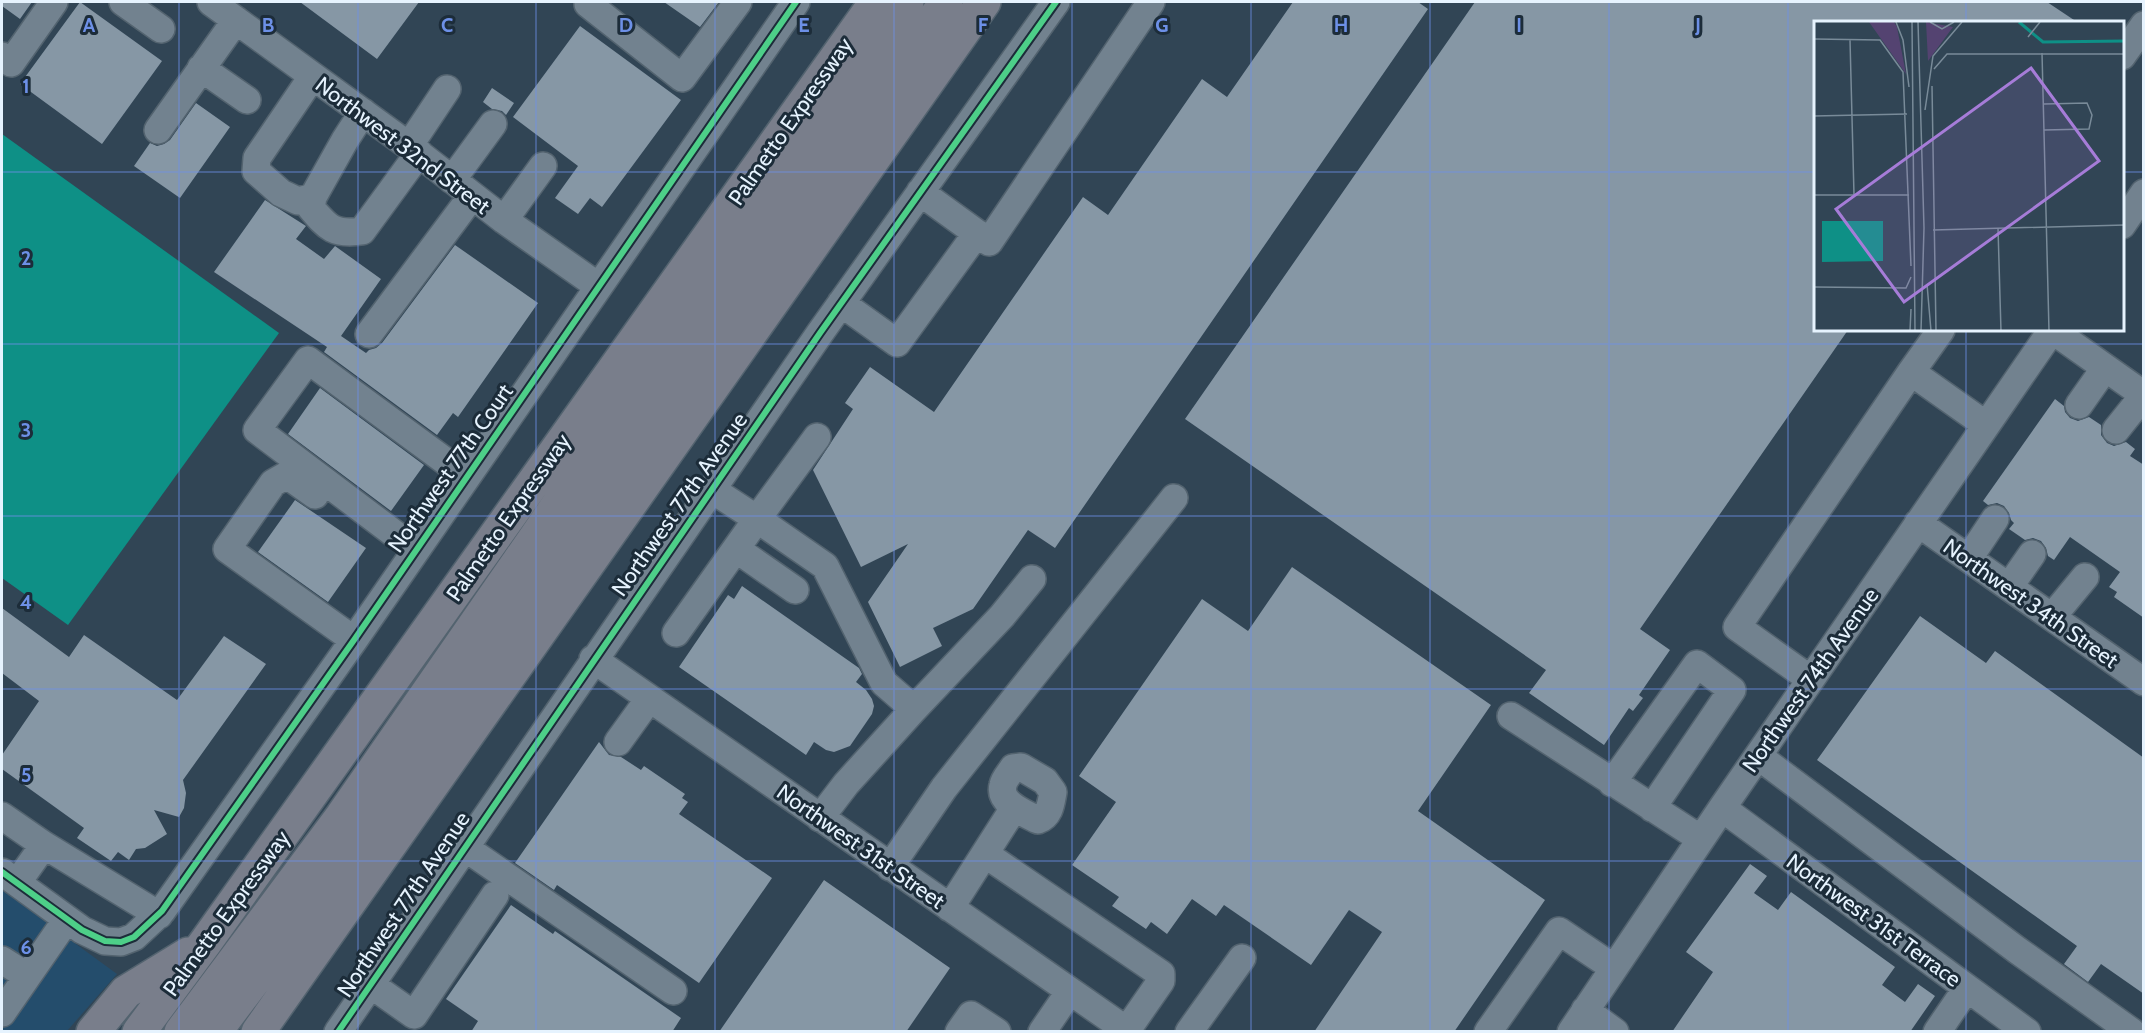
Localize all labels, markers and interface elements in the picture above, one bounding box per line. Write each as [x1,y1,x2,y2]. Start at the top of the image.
text: A [83,13,96,37]
text: B [262,13,274,37]
text: C [441,13,453,37]
text: D [619,13,633,37]
text: E [798,13,810,37]
text: F [978,13,989,37]
text: G [1155,13,1169,37]
text: H [1334,13,1348,37]
text: I [1516,13,1522,37]
text: J [1694,13,1701,37]
inset map [1814,21,2124,332]
street label: Palmetto Expressway [722,32,858,210]
street label: Northwest 32nd Street [310,71,496,220]
text: 1 [22,74,30,98]
text: 2 [21,246,31,270]
street label: Northwest 77th Court [382,378,519,558]
street label: Northwest 77th Avenue [606,407,753,601]
text: 3 [21,418,31,442]
street label: Palmetto Expressway [440,428,576,606]
street label: Northwest 34th Street [1938,533,2124,674]
street label: Northwest 74th Avenue [1737,583,1884,778]
text: 4 [20,590,32,614]
text: 5 [21,763,31,787]
street label: Northwest 31st Street [771,778,950,915]
street label: Northwest 77th Avenue [331,806,476,1002]
street label: Palmetto Expressway [157,825,296,1002]
street label: Northwest 31st Terrace [1781,848,1966,993]
text: 6 [20,935,32,959]

